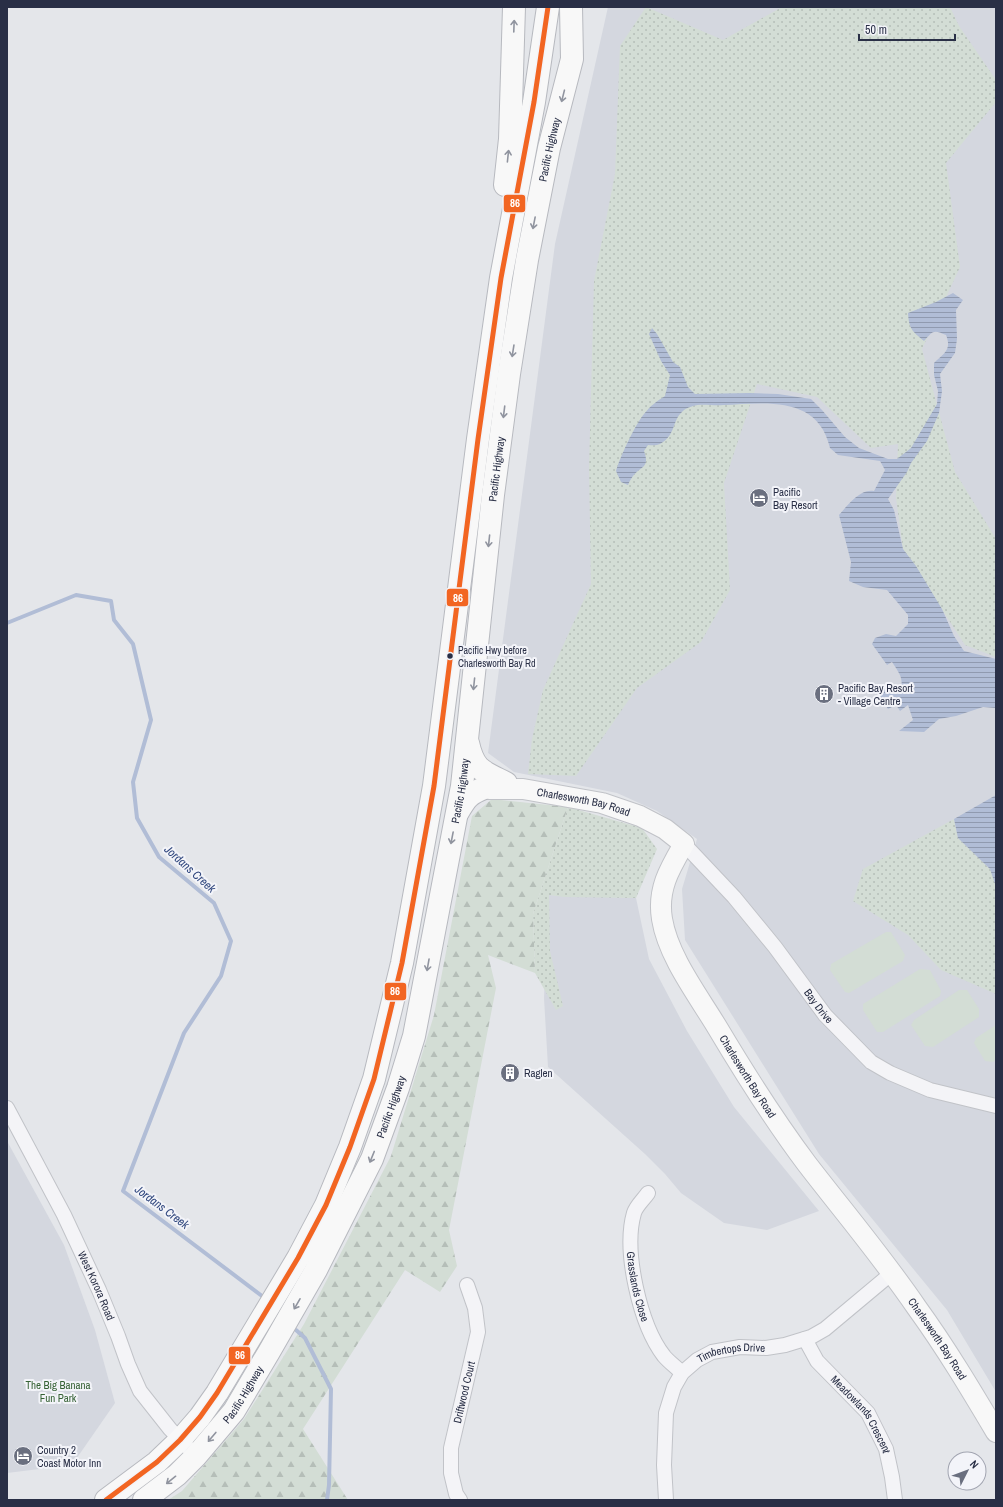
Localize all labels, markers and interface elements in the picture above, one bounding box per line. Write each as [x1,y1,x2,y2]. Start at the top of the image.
scale bar [859,16,955,42]
one-way arrow [510,20,517,33]
text: 50 m [865,22,887,38]
one-way arrow [558,90,566,103]
street label: Pacific Highway [536,116,564,183]
one-way arrow [504,150,512,163]
line badge: 86 [503,194,526,213]
text: 86 [510,196,520,210]
one-way arrow [530,216,538,229]
one-way arrow [509,345,517,358]
one-way arrow [500,405,508,418]
street label: Pacific Highway [485,435,508,502]
place label: Pacific Bay Resort [773,485,818,512]
hotel icon: Pacific Bay Resort [748,487,770,509]
one-way arrow [485,534,492,547]
line badge: 86 [446,588,469,607]
text: 86 [453,591,463,605]
place label: Pacific Hwy before Charlesworth Bay Rd [458,644,535,670]
marker: Pacific Hwy before Charlesworth Bay Rd [445,651,455,661]
one-way arrow [470,678,478,691]
place label: Pacific Bay Resort - Village Centre [838,681,913,708]
building icon: Pacific Bay Resort - Village Centre [813,683,835,705]
street label: Pacific Highway [448,757,472,824]
street label: Charlesworth Bay Road [536,785,632,819]
one-way arrow [448,831,456,844]
water label: Jordans Creek [160,841,220,897]
one-way arrow [424,959,432,972]
line badge: 86 [384,982,407,1001]
text: 86 [390,984,400,998]
street label: Bay Drive [801,986,836,1026]
street label: Charlesworth Bay Road [716,1032,779,1121]
building icon: Raglen [499,1062,521,1084]
place label: Raglen [524,1066,553,1080]
street label: Pacific Highway [373,1074,408,1140]
one-way arrow [368,1150,375,1162]
water label: Jordans Creek [131,1181,193,1233]
street label: West Korora Road [75,1249,118,1322]
street label: Grasslands Close [624,1251,652,1324]
street label: Charlesworth Bay Road [905,1295,970,1382]
one-way arrow [292,1298,300,1310]
street label: Timbertops Drive [695,1340,765,1366]
line badge: 86 [228,1346,251,1365]
text: 86 [235,1348,245,1362]
street label: Driftwood Court [450,1359,478,1425]
street label: Pacific Highway [220,1363,267,1426]
street label: Meadowlands Crescent [828,1372,894,1455]
park label: The Big Banana Fun Park [25,1378,91,1405]
one-way arrow [208,1431,217,1442]
place label: Country 2 Coast Motor Inn [37,1443,101,1470]
hotel icon: Country 2 Coast Motor Inn [12,1445,34,1467]
north arrow [947,1451,987,1491]
text: N [967,1457,982,1471]
one-way arrow [166,1475,177,1484]

